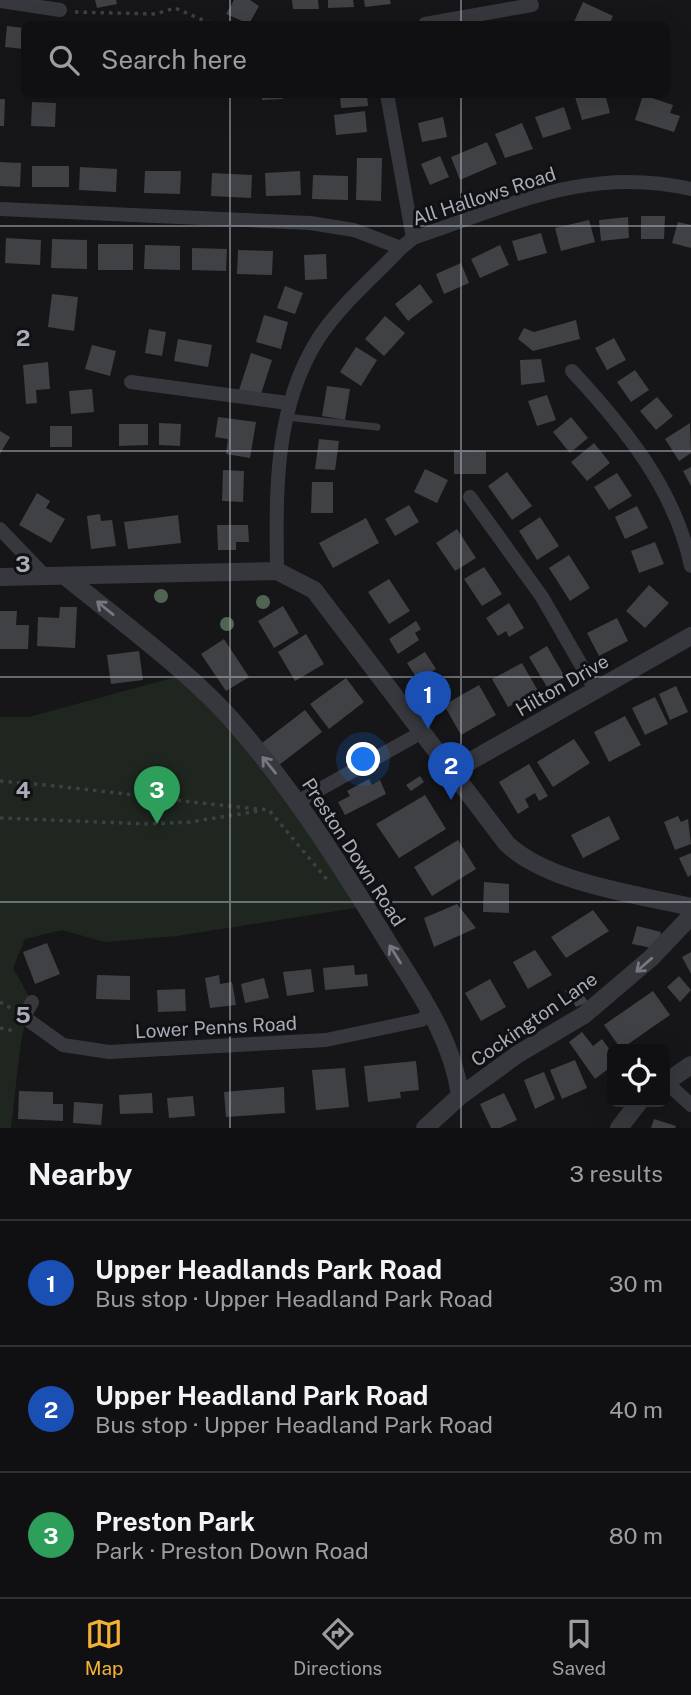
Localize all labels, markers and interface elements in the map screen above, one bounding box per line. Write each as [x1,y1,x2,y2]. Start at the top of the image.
search box [21,21,670,98]
icon: search [45,41,83,79]
text: Search here [101,44,247,75]
street label: All Hallows Road [410,162,558,230]
text: 2 [16,324,30,351]
text: 3 [15,550,31,577]
one-way arrow [96,601,115,616]
street label: Hilton Drive [512,650,612,720]
pin: 1 [405,671,451,729]
your location [346,742,380,776]
pin: 2 [428,742,474,800]
one-way arrow [261,757,276,775]
pin: 3 [134,766,180,824]
street label: Preston Down Road [298,774,410,930]
text: 4 [15,776,31,803]
one-way arrow [388,944,402,964]
one-way arrow [635,957,653,973]
street label: Cockington Lane [467,967,601,1071]
text: 5 [15,1001,31,1028]
street label: Lower Penns Road [134,1012,298,1042]
map controls [607,1044,670,1107]
button: locate [607,1044,670,1107]
text: Nearby [28,1156,132,1192]
text: 3 results [569,1160,663,1187]
text: Upper Headlands Park Road [95,1254,442,1285]
text: 1 [46,1270,56,1297]
text: 30 m [609,1270,663,1297]
text: Bus stop · Upper Headland Park Road [95,1285,493,1312]
text: Upper Headland Park Road [95,1380,428,1411]
text: 2 [44,1396,58,1423]
text: 40 m [609,1396,663,1423]
text: Bus stop · Upper Headland Park Road [95,1411,493,1438]
text: Preston Park [95,1506,255,1537]
text: 3 [43,1522,59,1549]
text: 80 m [609,1522,663,1549]
text: Park · Preston Down Road [95,1537,369,1564]
tab: Map [85,1615,123,1679]
tab: Directions [293,1615,382,1679]
tab: Saved [552,1615,606,1679]

